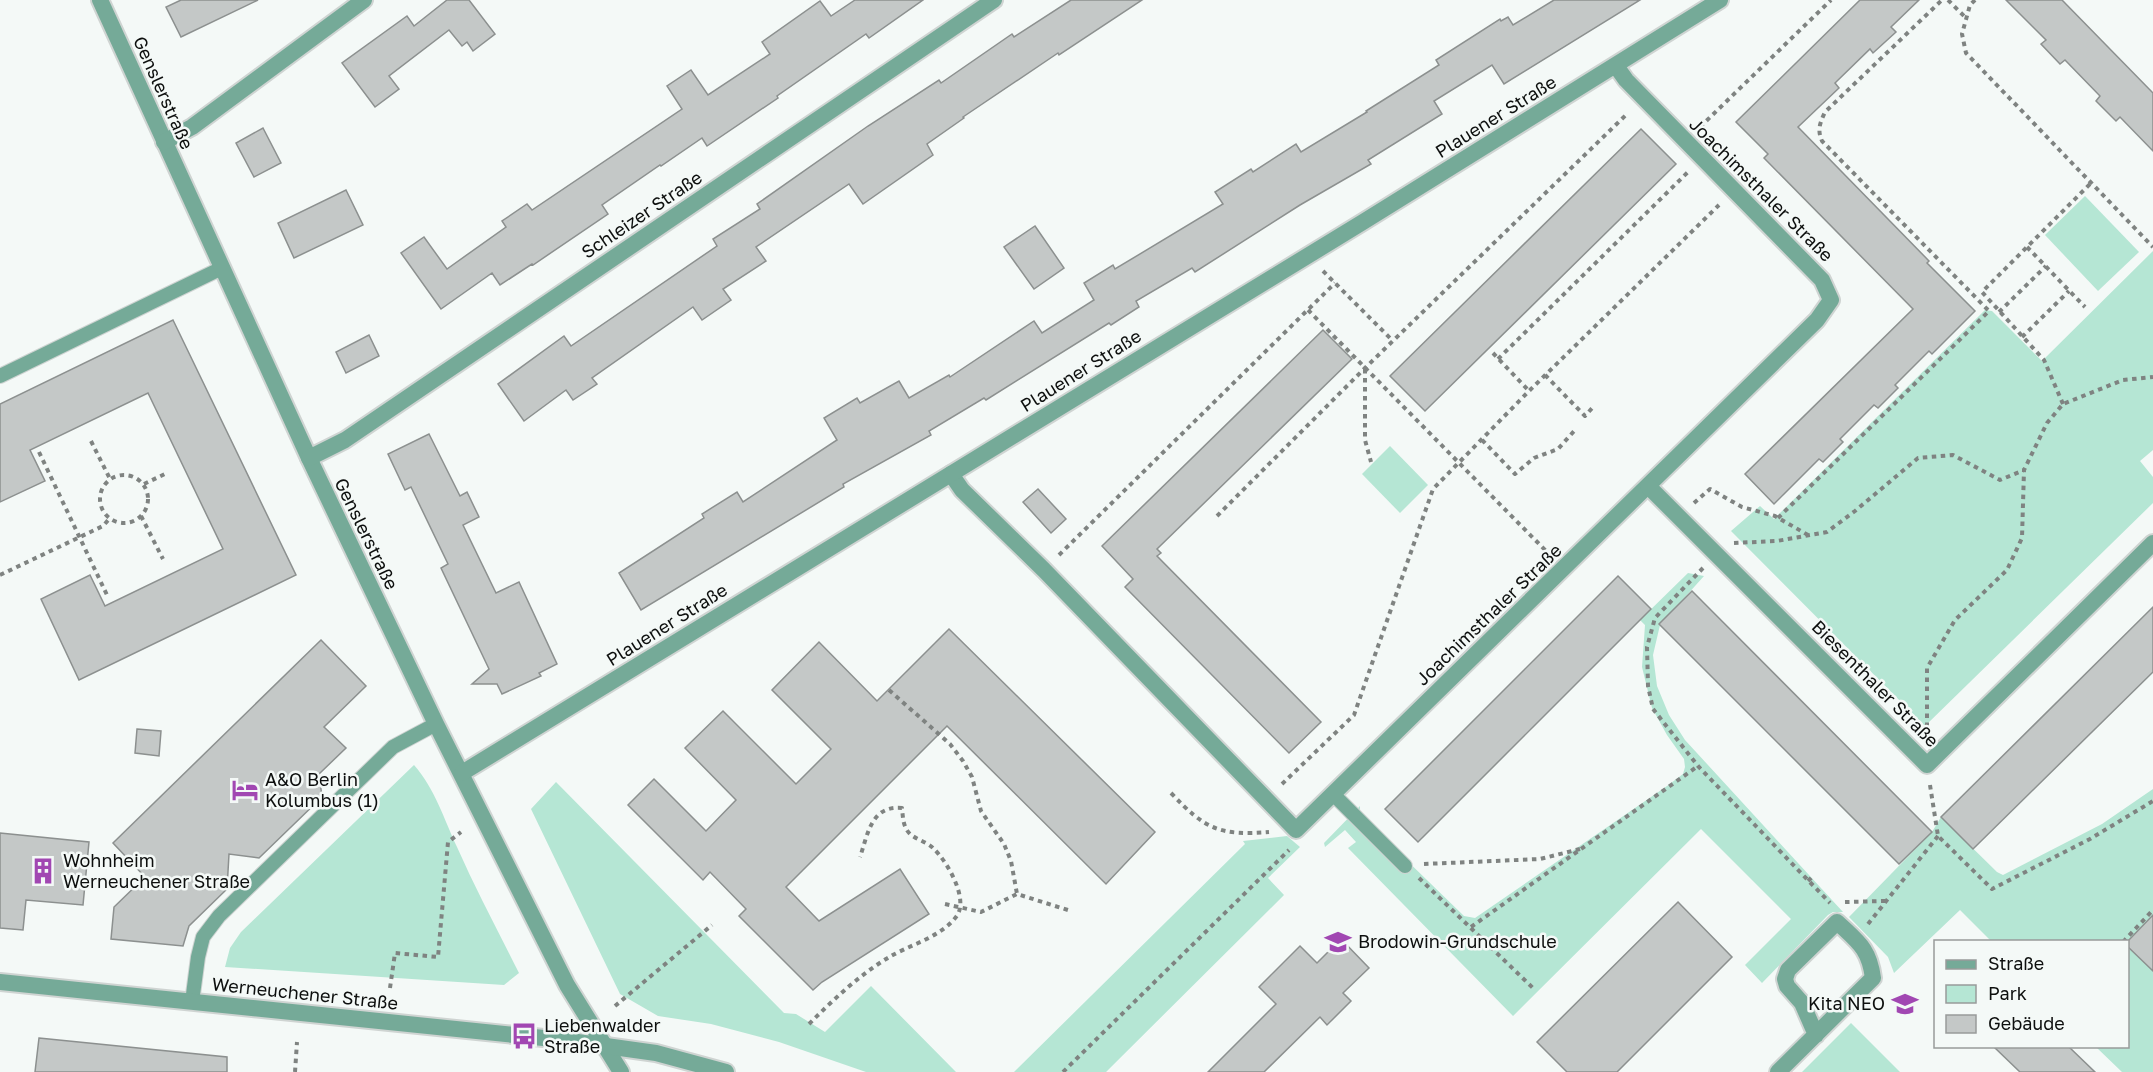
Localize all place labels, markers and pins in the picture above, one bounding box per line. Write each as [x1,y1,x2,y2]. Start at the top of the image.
place label: A&O Berlin Kolumbus (1) [265,768,379,811]
hotel icon: A&O Berlin Kolumbus (1) [230,775,260,805]
place label: Wohnheim Werneuchener Straße [63,849,250,892]
building icon: Wohnheim Werneuchener Straße [28,856,58,886]
school or university icon: Brodowin-Grundschule [1323,927,1353,957]
place label: Brodowin-Grundschule [1358,930,1557,952]
school or university icon: Kita NEO [1890,989,1920,1019]
place label: Kita NEO [1808,992,1885,1014]
place label: Liebenwalder Straße [544,1014,660,1057]
bus stop icon: Liebenwalder Straße [509,1021,539,1051]

